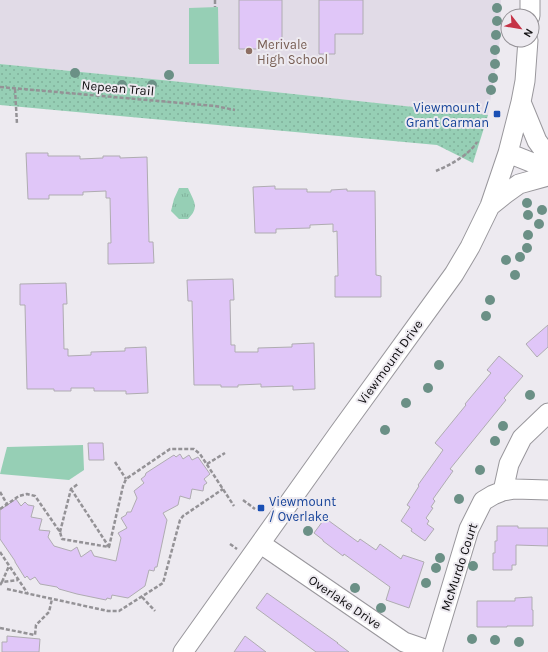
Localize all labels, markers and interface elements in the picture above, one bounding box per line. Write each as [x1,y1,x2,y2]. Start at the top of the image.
north arrow [500,8,540,48]
text: N [521,26,536,40]
place label: Merivale High School [257,37,328,67]
marker: Merivale High School [244,46,254,56]
street label: Nepean Trail [81,77,155,99]
place label: Viewmount / Grant Carman [406,100,489,130]
marker: Viewmount / Grant Carman [492,109,502,119]
street label: Viewmount Drive [354,317,426,407]
place label: Viewmount / Overlake [269,494,336,524]
marker: Viewmount / Overlake [256,503,266,513]
street label: McMurdo Court [438,521,480,613]
street label: Overlake Drive [306,572,385,632]

